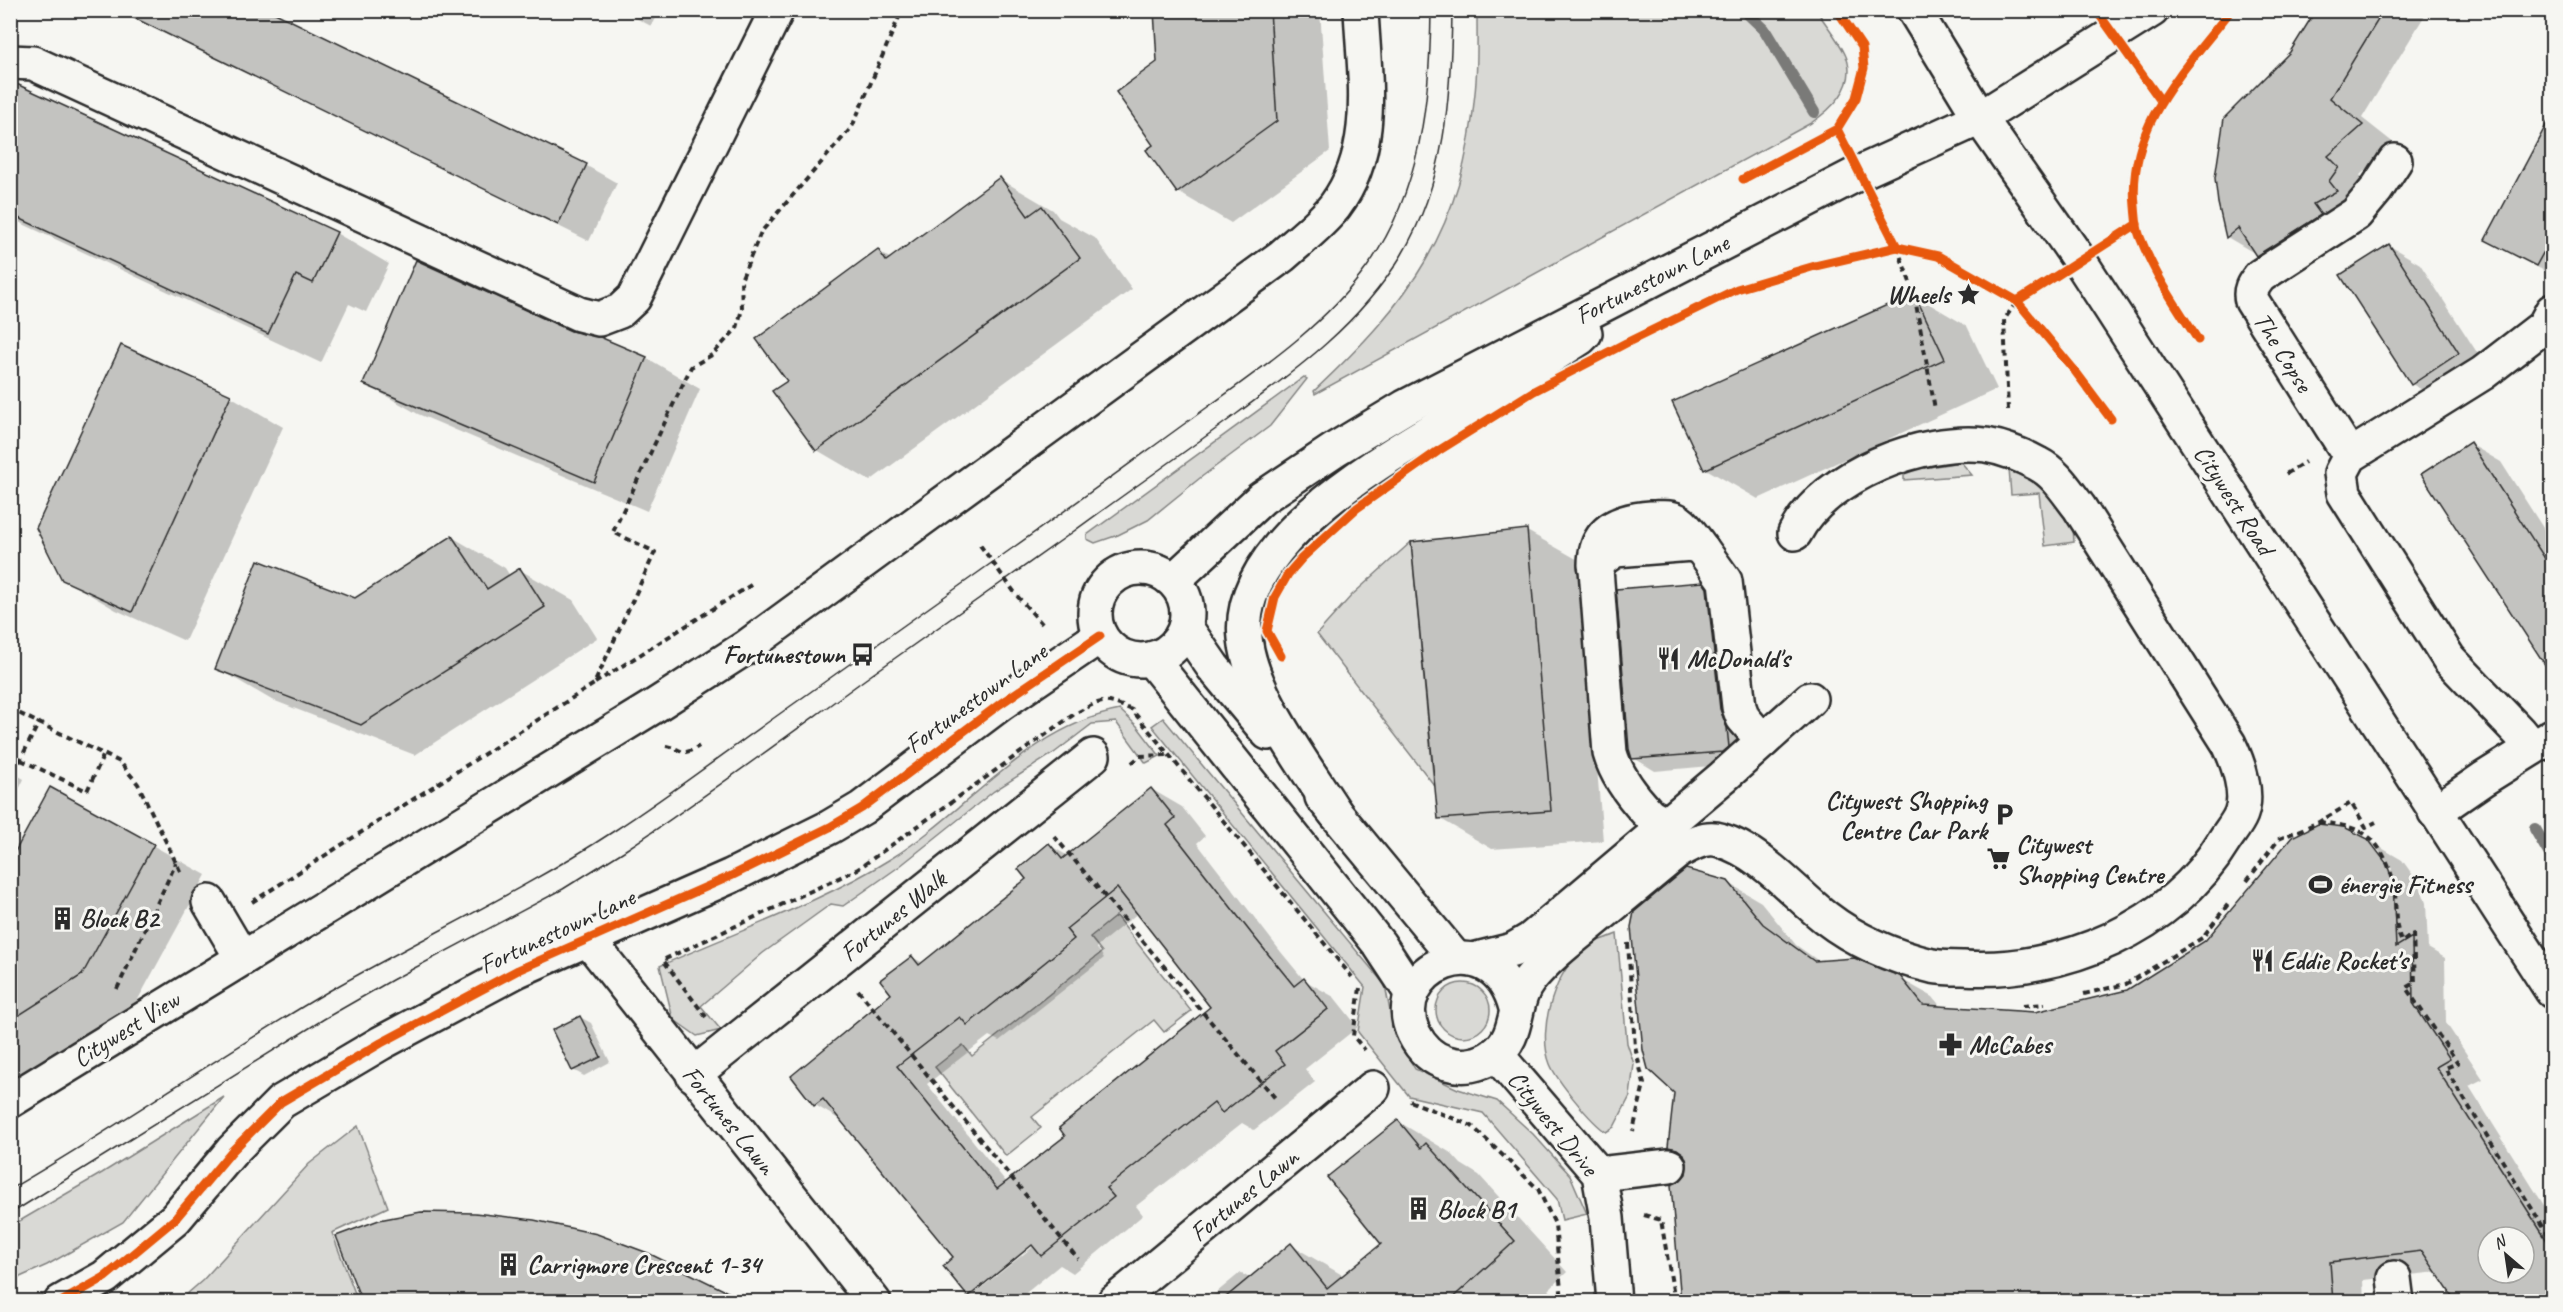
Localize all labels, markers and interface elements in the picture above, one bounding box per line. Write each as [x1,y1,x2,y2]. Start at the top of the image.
street label: Fortunestown Lane [1570,225,1736,332]
place label: Wheels [1887,278,1953,311]
place icon: Wheels [1955,281,1981,307]
street label: The Copse [2246,306,2321,399]
street label: Citywest Road [2186,439,2284,564]
street label: Fortunestown Lane [898,634,1055,761]
place label: Fortunestown [723,638,846,671]
bus stop icon: Fortunestown [850,641,876,667]
place label: McDonald's [1687,642,1793,675]
restaurant icon: McDonald's [1656,645,1682,671]
place label: Citywest Shopping Centre Car Park [1825,784,1990,847]
parking icon: Citywest Shopping Centre Car Park [1992,802,2018,828]
place label: Citywest Shopping Centre [2016,828,2166,891]
supermarket icon: Citywest Shopping Centre [1985,846,2011,872]
street label: Fortunes Walk [833,862,955,969]
place label: énergie Fitness [2339,868,2475,901]
sports icon: énergie Fitness [2308,871,2334,897]
street label: Fortunestown Lane [474,880,641,981]
place label: Block B2 [80,902,161,935]
building icon: Block B2 [49,905,75,931]
place label: Eddie Rocket's [2280,944,2410,977]
restaurant icon: Eddie Rocket's [2249,947,2275,973]
street label: Citywest View [66,982,188,1075]
place label: McCabes [1969,1028,2054,1061]
pharmacy icon: McCabes [1938,1031,1964,1057]
street label: Fortunes Lawn [675,1059,784,1182]
street label: Citywest Drive [1500,1063,1607,1185]
street label: Fortunes Lawn [1183,1140,1306,1249]
place label: Block B1 [1437,1193,1519,1226]
building icon: Block B1 [1406,1196,1432,1222]
north arrow [2476,1225,2536,1285]
text: N [2490,1230,2511,1254]
place label: Carrigmore Crescent 1-34 [527,1248,764,1281]
building icon: Carrigmore Crescent 1-34 [496,1251,522,1277]

